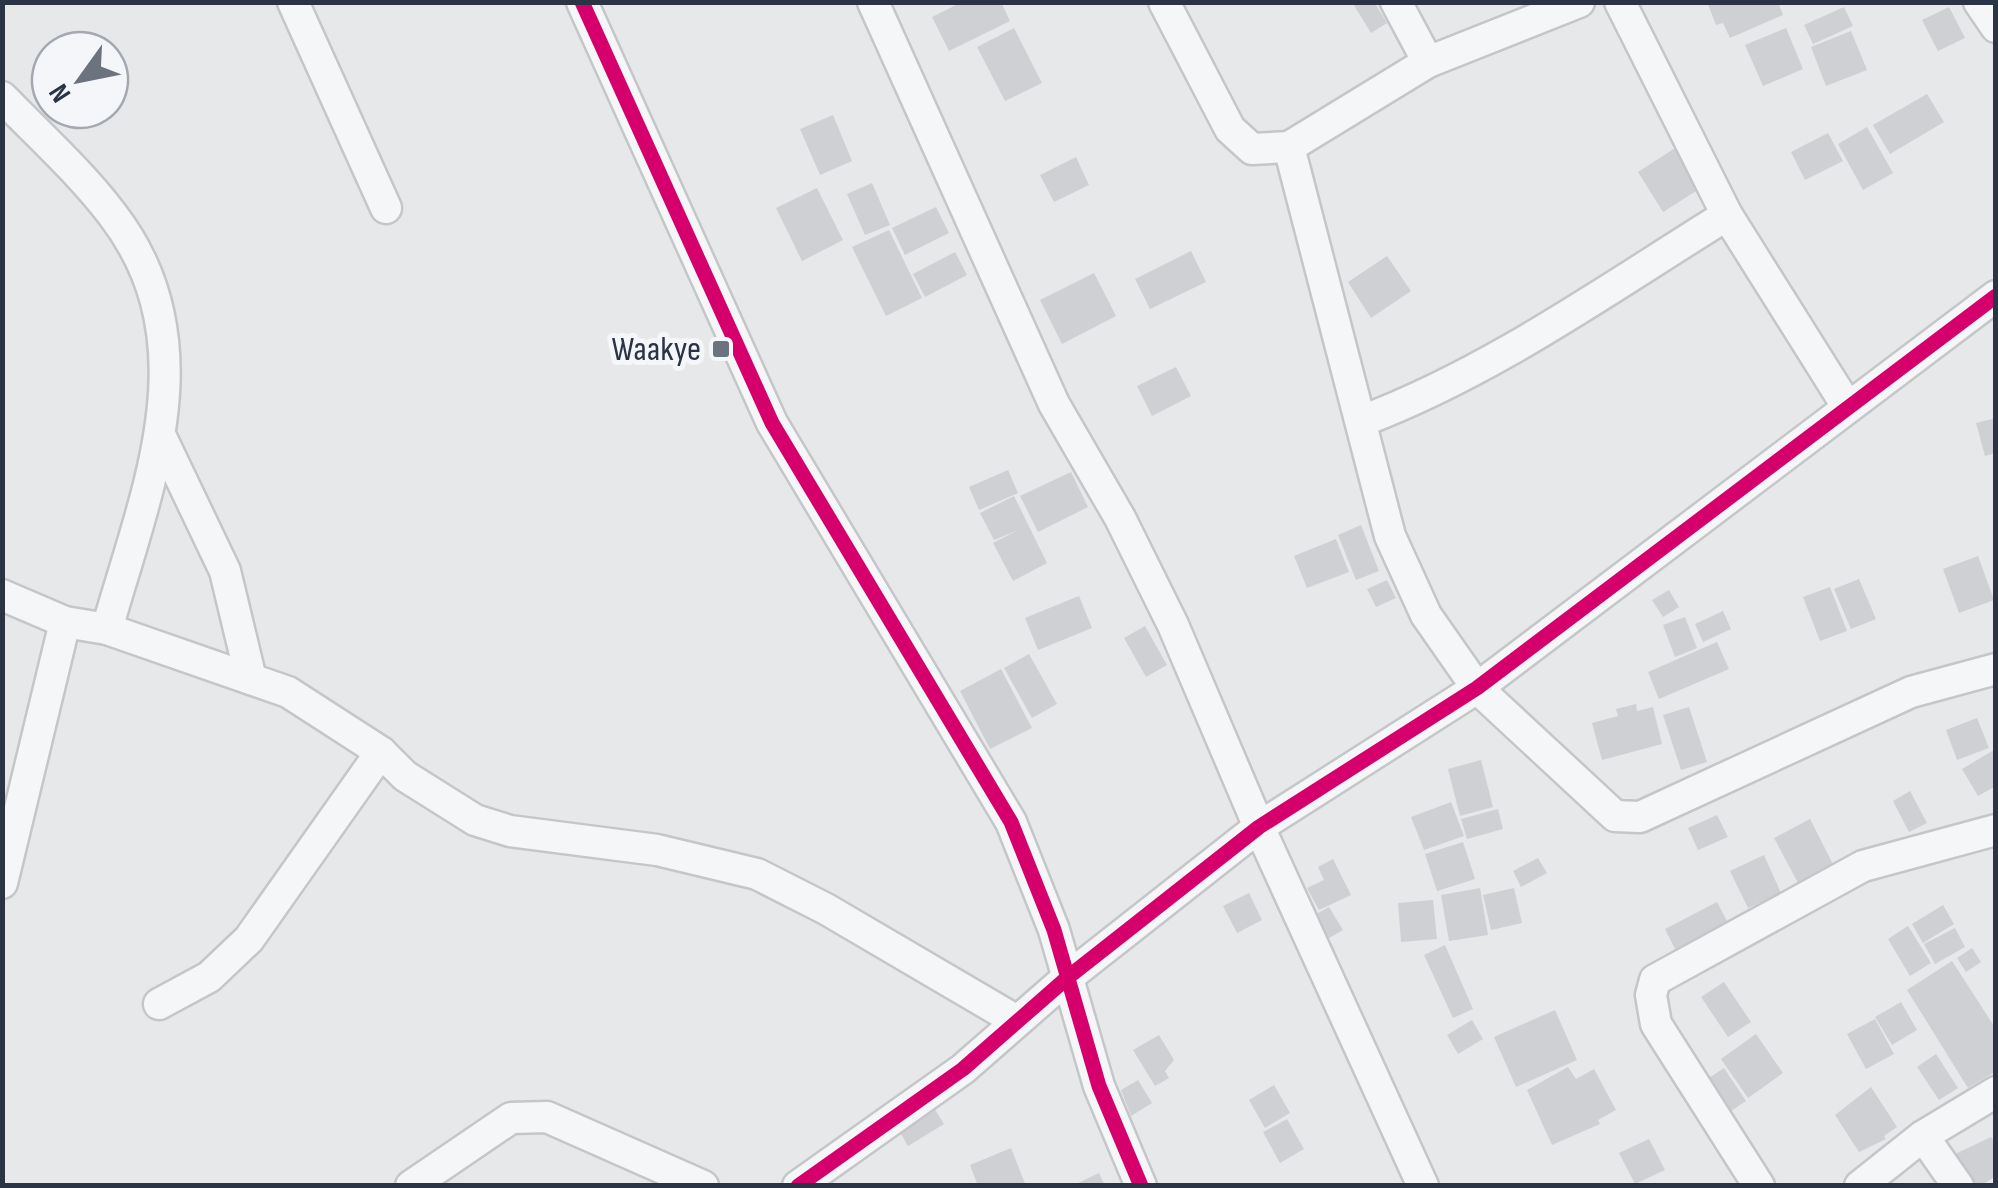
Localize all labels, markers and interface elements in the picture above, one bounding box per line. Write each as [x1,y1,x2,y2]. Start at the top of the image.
north arrow [30,30,130,130]
text: N [42,78,78,108]
place label: Waakye [612,328,701,371]
marker: Waakye [710,338,732,360]

